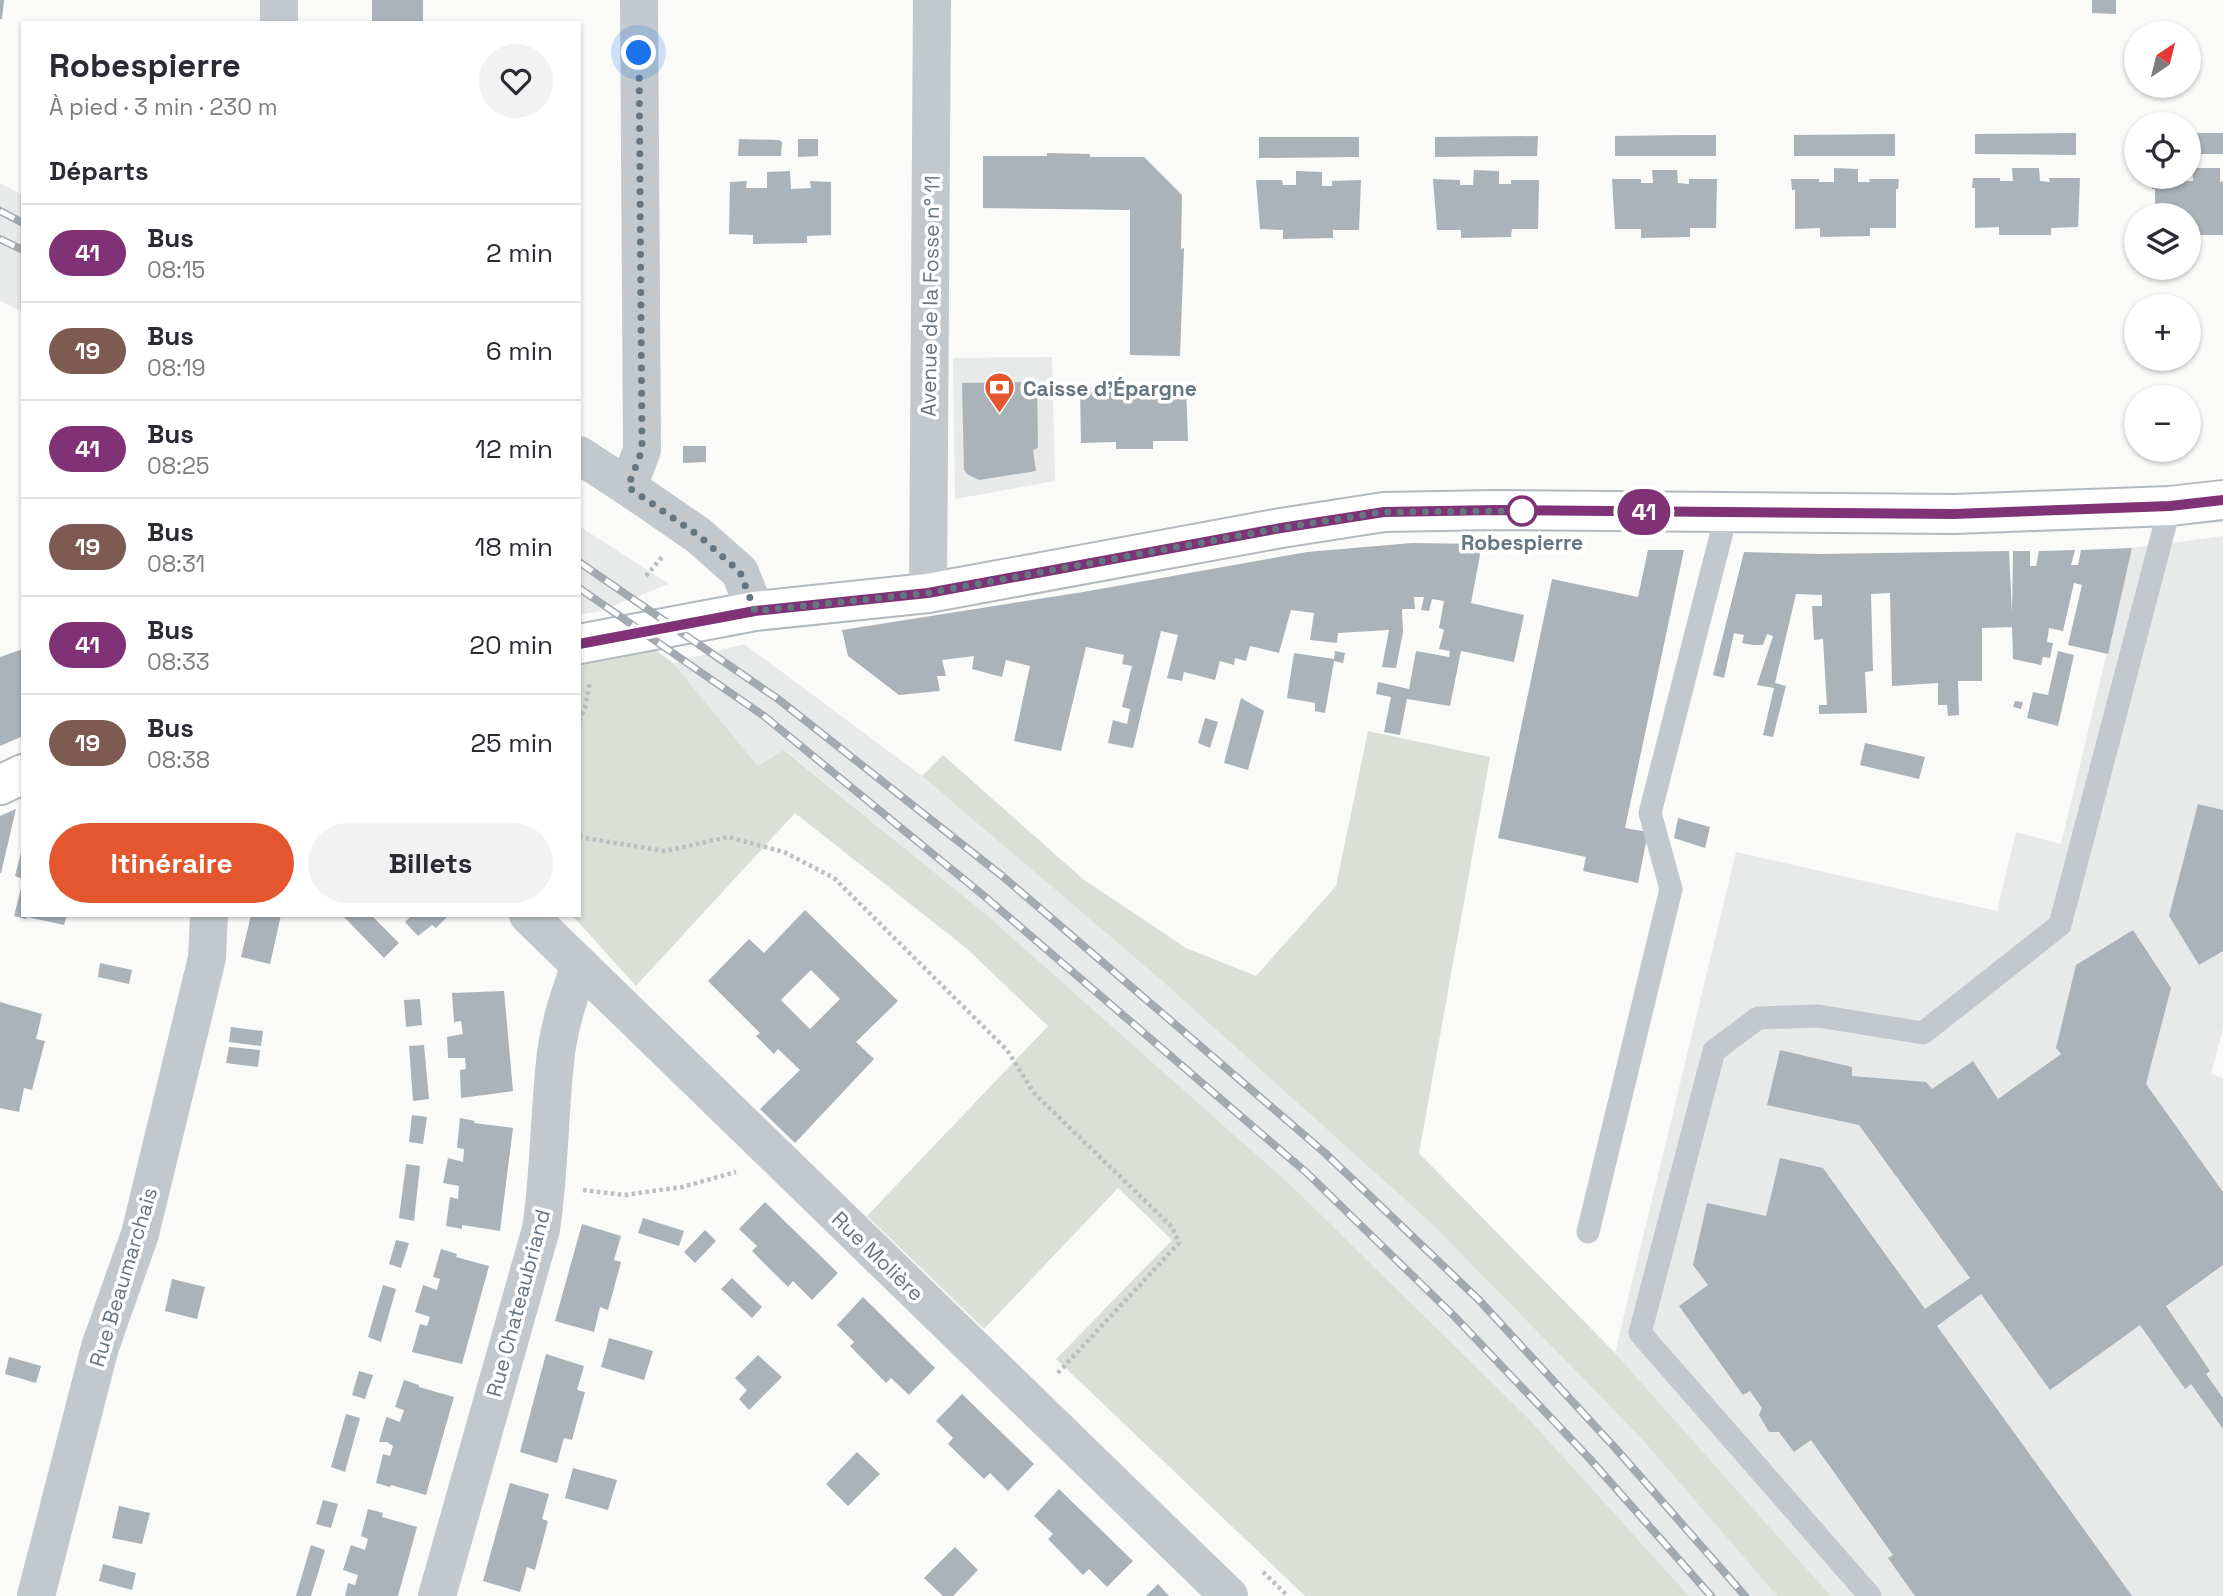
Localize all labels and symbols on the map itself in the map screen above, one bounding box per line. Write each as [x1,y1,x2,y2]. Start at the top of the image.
north arrow [2124,21,2202,98]
your location [621,35,656,70]
street label: Avenue de la Fosse n° 11 [914,175,946,417]
bank icon: Caisse d'Épargne [983,371,1017,415]
place label: Caisse d'Épargne [1023,375,1197,402]
line badge: 41 [1612,489,1676,535]
marker: Robespierre [1507,496,1537,526]
place label: Robespierre [1461,529,1583,556]
street label: Rue Beaumarchais [83,1184,163,1370]
street label: Rue Molière [826,1205,930,1307]
street label: Rue Chateaubriand [480,1206,556,1400]

